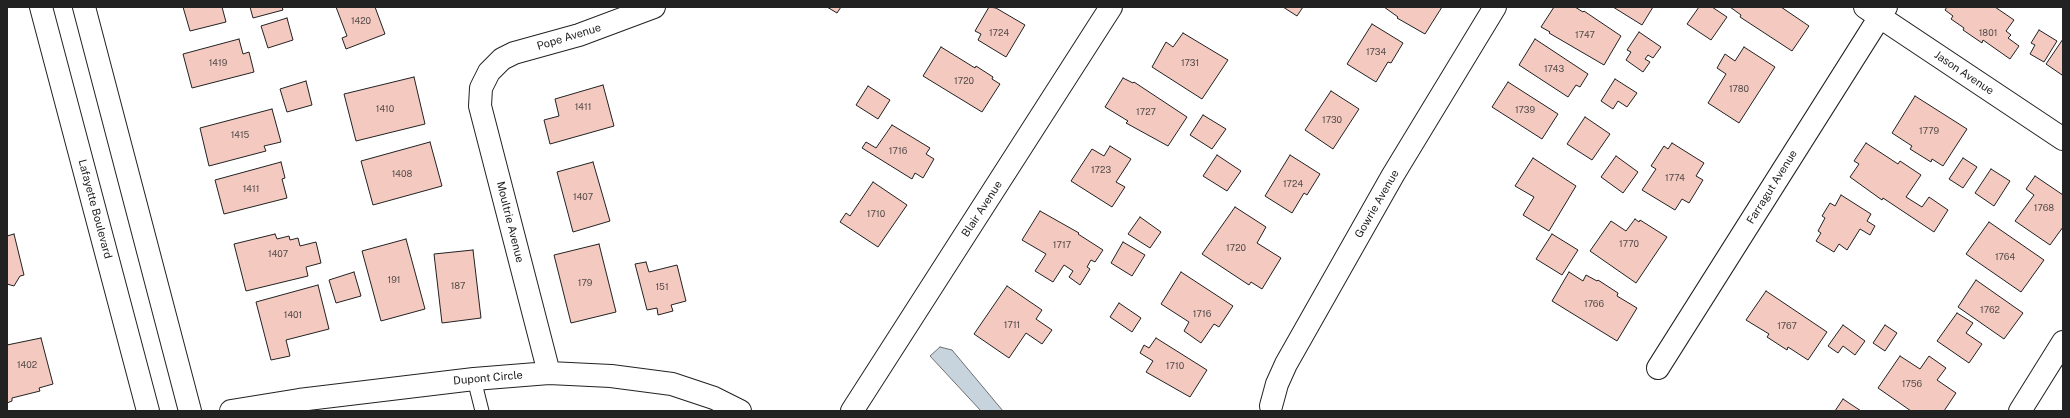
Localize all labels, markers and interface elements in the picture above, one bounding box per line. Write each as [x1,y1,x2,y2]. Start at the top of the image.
house number: 1420 [351,16,371,26]
street label: Pope Avenue [535,21,603,53]
house number: 1724 [989,28,1009,38]
house number: 1801 [1979,28,1997,38]
house number: 1747 [1575,30,1595,40]
house number: 1734 [1366,47,1386,57]
street label: Jason Avenue [1932,48,1996,98]
house number: 1419 [209,58,227,68]
house number: 1731 [1181,58,1199,68]
house number: 1743 [1544,64,1564,74]
house number: 1720 [954,76,974,86]
house number: 1780 [1729,84,1749,94]
house number: 1411 [575,102,591,112]
house number: 1410 [376,104,394,114]
house number: 1739 [1515,105,1535,115]
house number: 1727 [1136,107,1156,117]
house number: 1730 [1322,115,1342,125]
house number: 1779 [1919,126,1939,136]
house number: 1415 [231,130,249,140]
house number: 1716 [889,146,907,156]
street label: Farragut Avenue [1744,148,1800,226]
street label: Lafayette Boulevard [75,158,115,260]
house number: 1723 [1091,165,1111,175]
street label: Gowrie Avenue [1352,168,1402,240]
house number: 1408 [392,169,412,179]
house number: 1774 [1665,173,1685,183]
street label: Blair Avenue [959,178,1005,240]
house number: 1724 [1283,179,1303,189]
street label: Moultrie Avenue [494,180,526,264]
house number: 1411 [243,184,259,194]
house number: 1407 [573,192,593,202]
house number: 1768 [2034,203,2054,213]
house number: 1710 [867,209,885,219]
house number: 1770 [1619,239,1639,249]
house number: 1717 [1053,240,1071,250]
house number: 1720 [1226,243,1246,253]
house number: 1407 [268,249,288,259]
house number: 1764 [1995,252,2015,262]
house number: 191 [388,275,400,285]
house number: 179 [578,278,592,288]
house number: 187 [451,281,465,291]
house number: 151 [655,282,669,292]
house number: 1766 [1584,299,1604,309]
house number: 1762 [1980,305,2000,315]
house number: 1716 [1193,309,1211,319]
house number: 1401 [284,310,302,320]
house number: 1711 [1004,320,1020,330]
house number: 1767 [1777,321,1797,331]
house number: 1402 [17,360,37,370]
house number: 1710 [1166,361,1184,371]
street label: Dupont Circle [453,368,523,388]
house number: 1756 [1902,379,1922,389]

